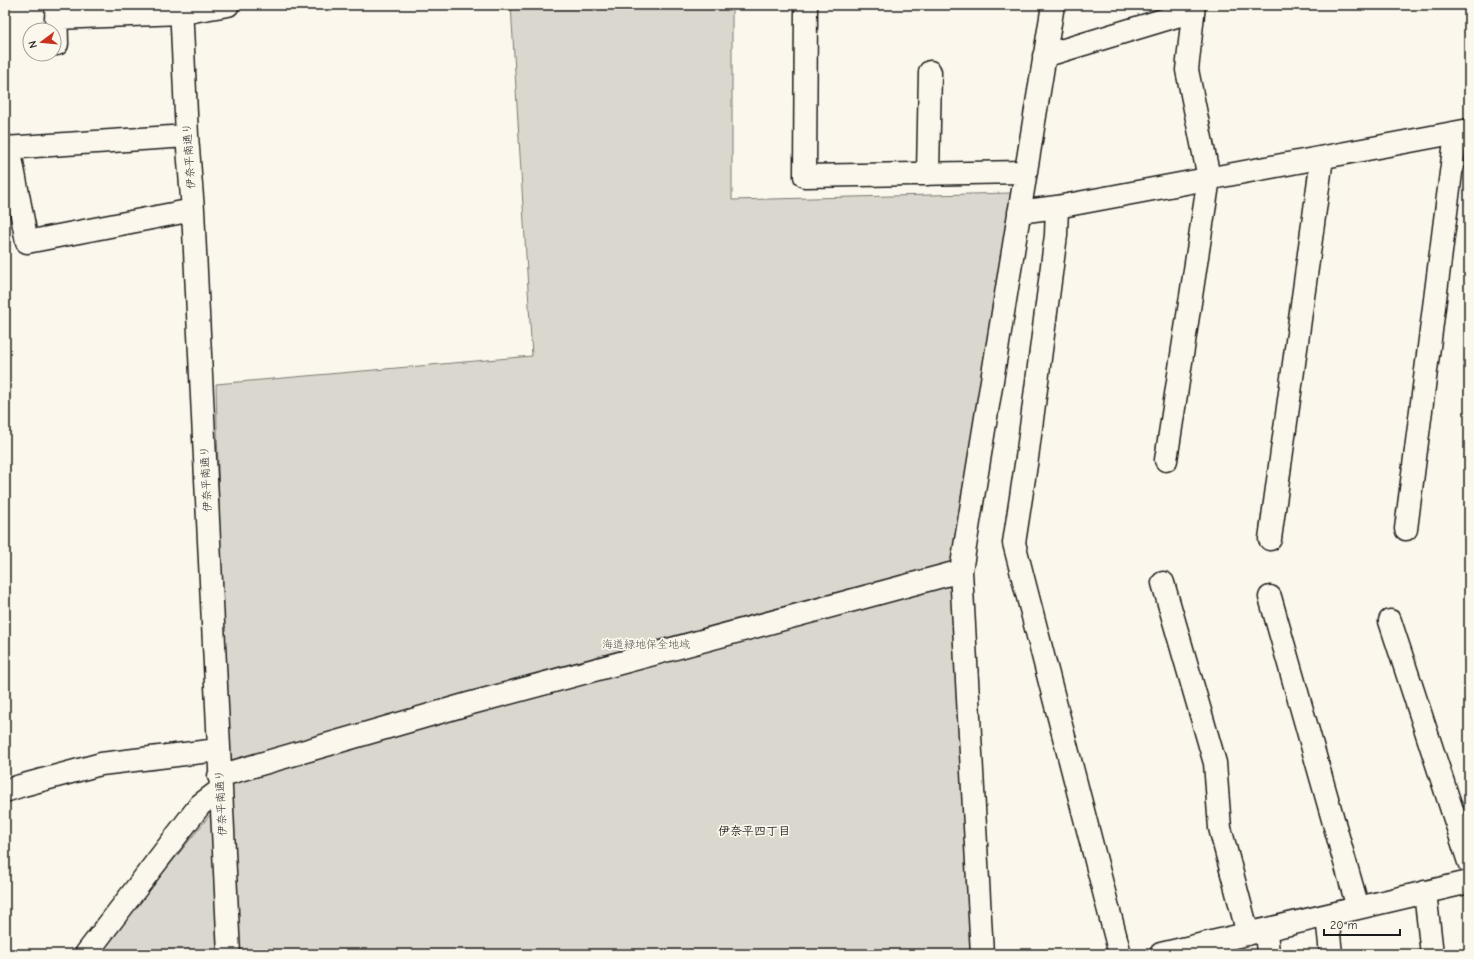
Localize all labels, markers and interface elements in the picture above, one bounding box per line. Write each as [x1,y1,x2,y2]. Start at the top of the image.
north arrow [22,22,62,62]
text: N [26,39,40,50]
street label: 伊奈平南通り [180,123,198,189]
street label: 伊奈平南通り [198,446,214,512]
park label: 海道緑地保全地域 [602,638,690,651]
street label: 伊奈平南通り [213,770,229,836]
district label: 伊奈平四丁目 [718,824,790,838]
scale bar [1324,911,1400,937]
text: 20 m [1330,918,1358,932]

